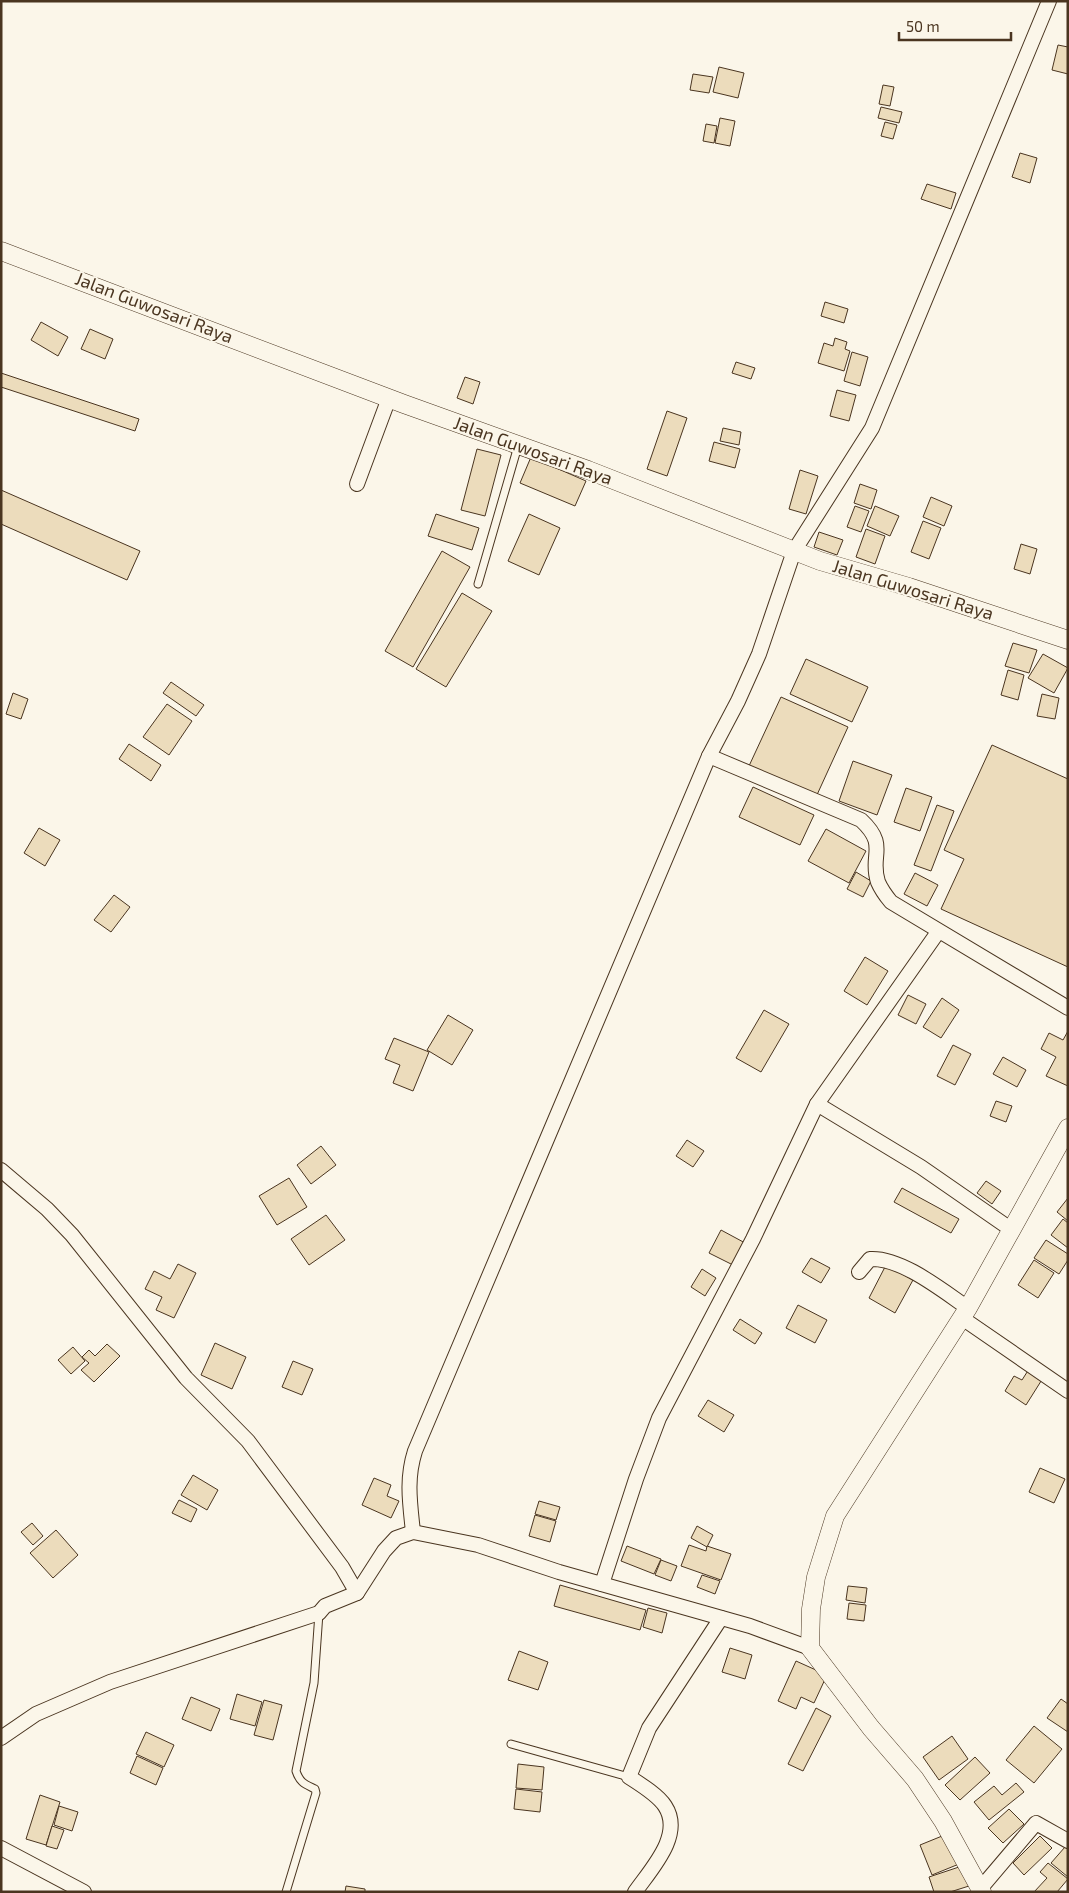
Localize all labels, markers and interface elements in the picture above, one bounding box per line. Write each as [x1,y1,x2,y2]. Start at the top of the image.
scale bar [899,10,1012,42]
text: 50 m [906,17,940,35]
street label: Jalan Guwosari Raya [72,267,236,347]
street label: Jalan Guwosari Raya [451,411,616,489]
street label: Jalan Guwosari Raya [830,554,997,624]

